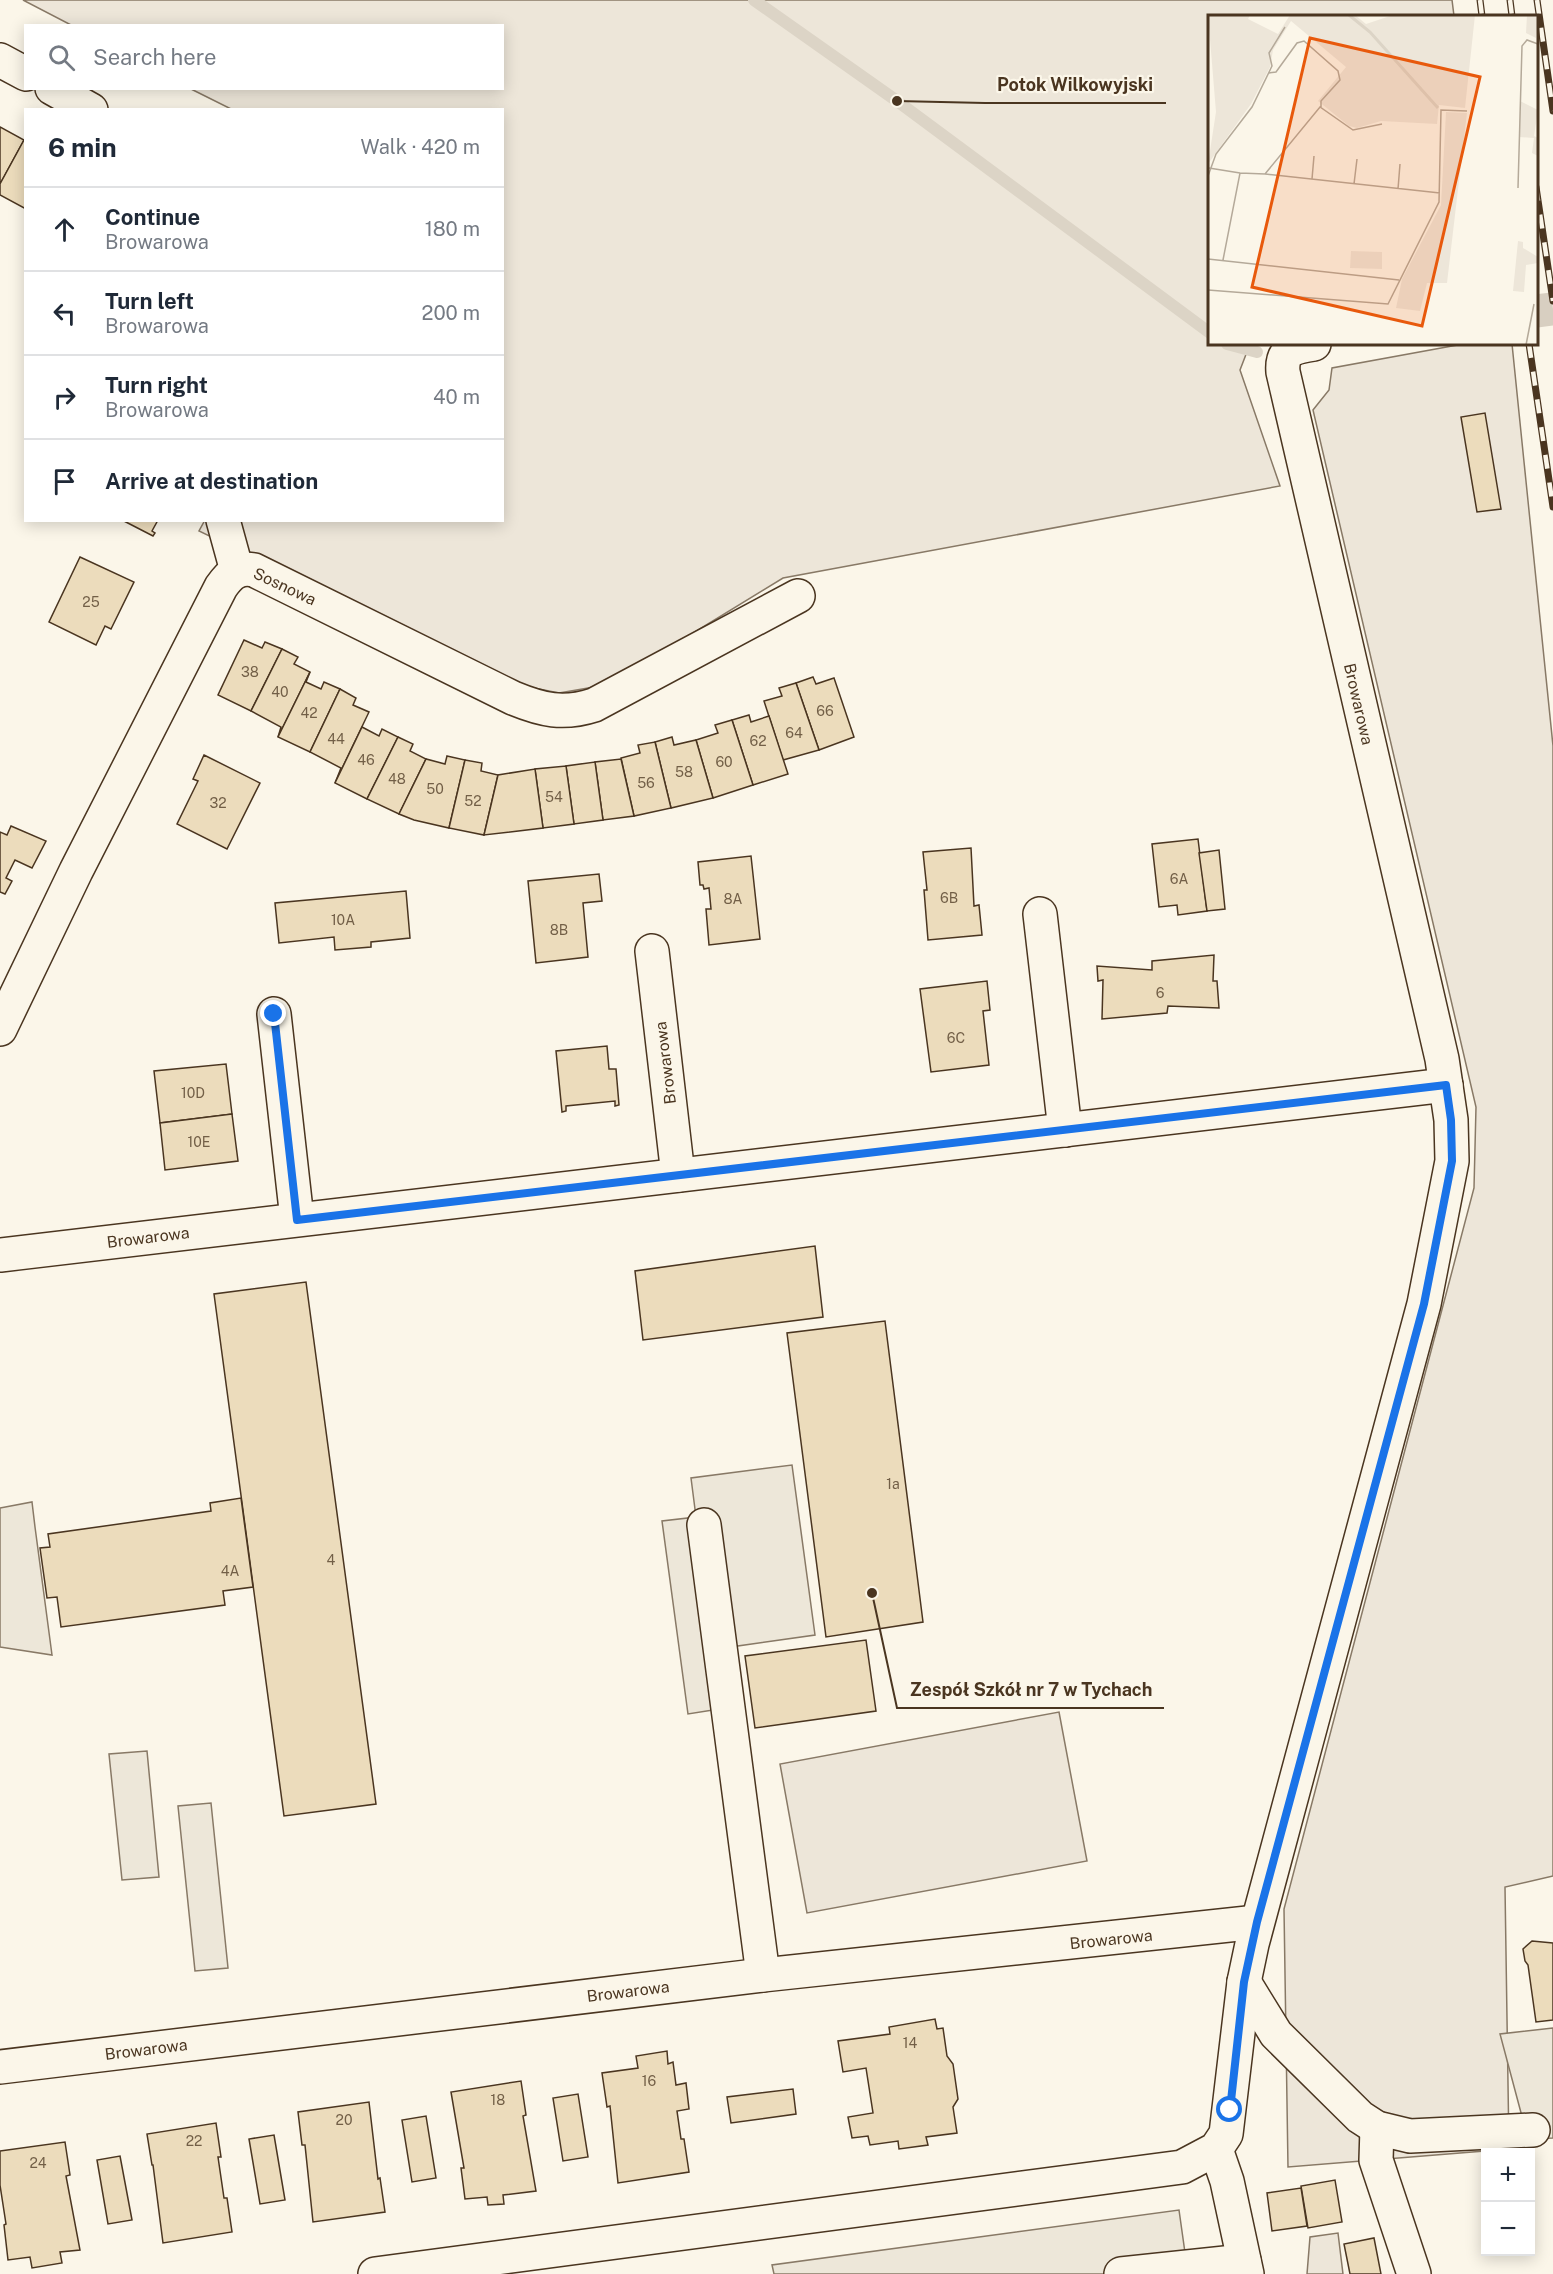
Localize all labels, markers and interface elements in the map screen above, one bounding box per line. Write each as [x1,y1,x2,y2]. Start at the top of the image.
inset map [1208,15,1538,345]
search box [24,24,504,90]
icon: search [45,41,78,74]
text: Search here [93,44,217,70]
callout: Potok Wilkowyjski [985,67,1166,103]
text: Potok Wilkowyjski [997,74,1153,95]
text: 6 min [48,132,117,163]
text: Walk · 420 m [360,135,480,159]
text: Continue [105,204,200,230]
icon: ahead [48,213,81,246]
text: 180 m [425,217,480,241]
text: Browarowa [105,230,209,254]
text: Turn left [105,288,194,314]
icon: left [48,297,81,330]
text: 200 m [422,301,480,325]
text: Browarowa [105,314,209,338]
text: Turn right [105,372,208,398]
icon: right [48,381,81,414]
text: 40 m [433,385,480,409]
text: Browarowa [105,398,209,422]
icon: arrive [48,465,81,498]
text: Arrive at destination [105,468,318,494]
street label: Sosnowa [250,564,319,609]
house number: 25 [82,594,100,610]
street label: Browarowa [1340,661,1377,747]
house number: 38 [241,664,259,680]
house number: 40 [271,684,289,700]
house number: 66 [816,703,834,719]
house number: 42 [300,705,318,721]
house number: 64 [785,725,803,741]
house number: 44 [327,731,345,747]
house number: 62 [749,733,767,749]
house number: 46 [357,752,375,768]
house number: 60 [715,754,733,770]
house number: 58 [675,764,693,780]
house number: 48 [388,771,406,787]
house number: 56 [637,775,655,791]
house number: 50 [426,781,444,797]
house number: 54 [545,789,563,805]
house number: 52 [464,793,482,809]
house number: 32 [209,795,227,811]
house number: 6A [1170,871,1188,887]
house number: 6B [940,890,958,906]
house number: 8A [723,891,743,907]
house number: 10A [331,912,355,928]
house number: 8B [550,922,568,938]
house number: 6 [1156,985,1165,1001]
route end [260,1000,286,1026]
street label: Browarowa [651,1021,680,1105]
house number: 6C [947,1030,965,1046]
house number: 10D [181,1085,205,1101]
house number: 10E [188,1134,210,1150]
street label: Browarowa [106,1223,190,1252]
house number: 1a [886,1476,900,1492]
house number: 4 [327,1552,336,1568]
house number: 4A [221,1563,239,1579]
callout: Zespół Szkół nr 7 w Tychach [897,1672,1164,1708]
text: Zespół Szkół nr 7 w Tychach [910,1679,1152,1700]
street label: Browarowa [1069,1926,1153,1953]
street label: Browarowa [586,1977,670,2006]
street label: Browarowa [104,2035,188,2064]
house number: 14 [903,2035,917,2051]
house number: 16 [642,2073,656,2089]
house number: 18 [491,2092,505,2108]
route start [1216,2096,1242,2122]
house number: 20 [336,2112,352,2128]
house number: 22 [186,2133,202,2149]
map controls [1481,2148,1535,2256]
button: + [1481,2148,1535,2202]
house number: 24 [29,2155,47,2171]
button: − [1481,2202,1535,2256]

